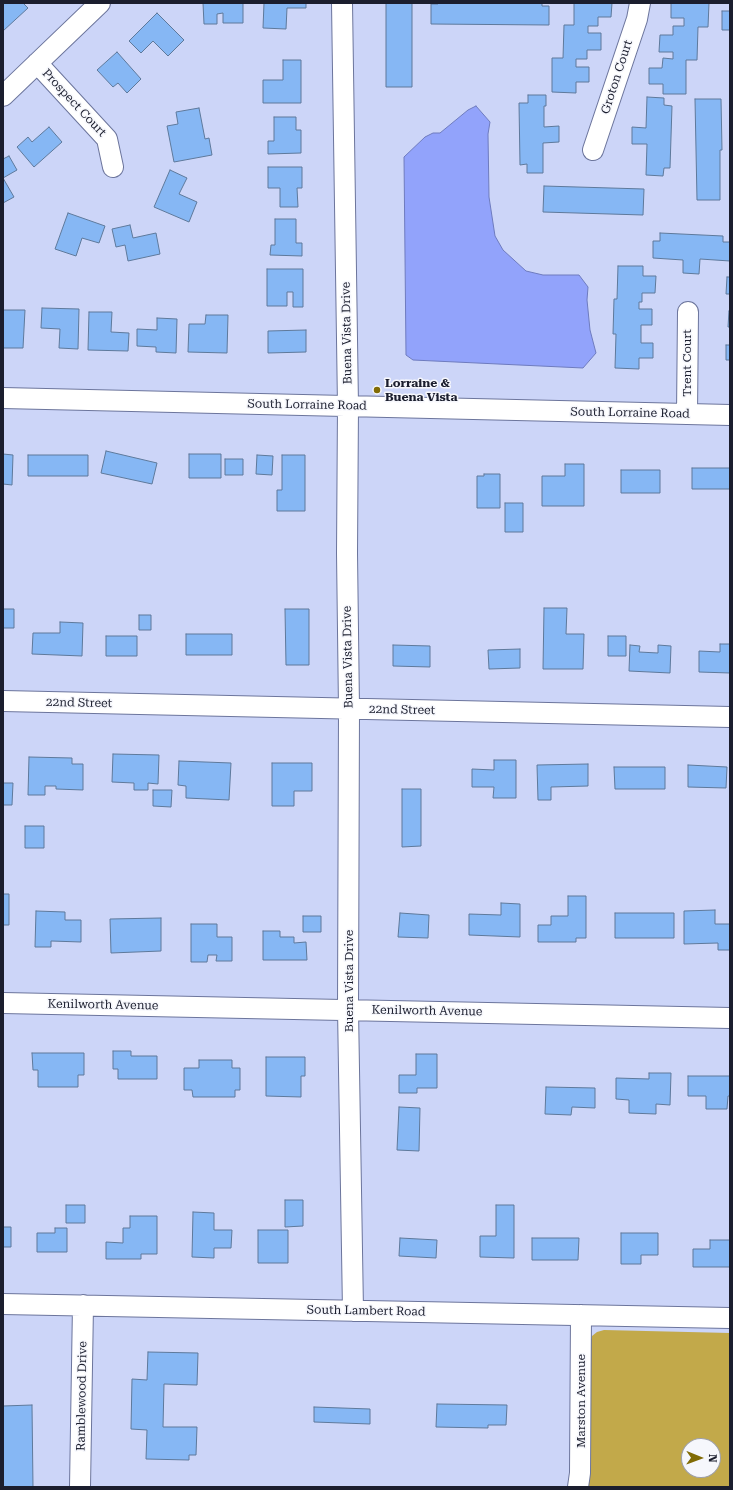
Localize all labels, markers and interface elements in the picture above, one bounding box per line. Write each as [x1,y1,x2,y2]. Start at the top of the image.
street label: Groton Court [598,38,636,116]
street label: Prospect Court [39,66,109,140]
street label: Buena Vista Drive [339,282,355,384]
street label: Trent Court [680,329,694,397]
place label: Lorraine & Buena Vista [385,376,457,404]
marker: Lorraine & Buena Vista [372,385,382,395]
street label: South Lorraine Road [247,397,367,413]
street label: South Lorraine Road [570,405,690,421]
street label: Buena Vista Drive [340,606,356,708]
street label: 22nd Street [46,695,112,711]
street label: 22nd Street [369,702,435,718]
street label: Buena Vista Drive [342,930,356,1032]
street label: Kenilworth Avenue [47,997,159,1013]
street label: Kenilworth Avenue [371,1003,483,1019]
street label: South Lambert Road [306,1303,426,1319]
street label: Ramblewood Drive [74,1341,90,1451]
street label: Marston Avenue [574,1354,588,1448]
north arrow [681,1438,721,1478]
text: N [706,1454,719,1463]

